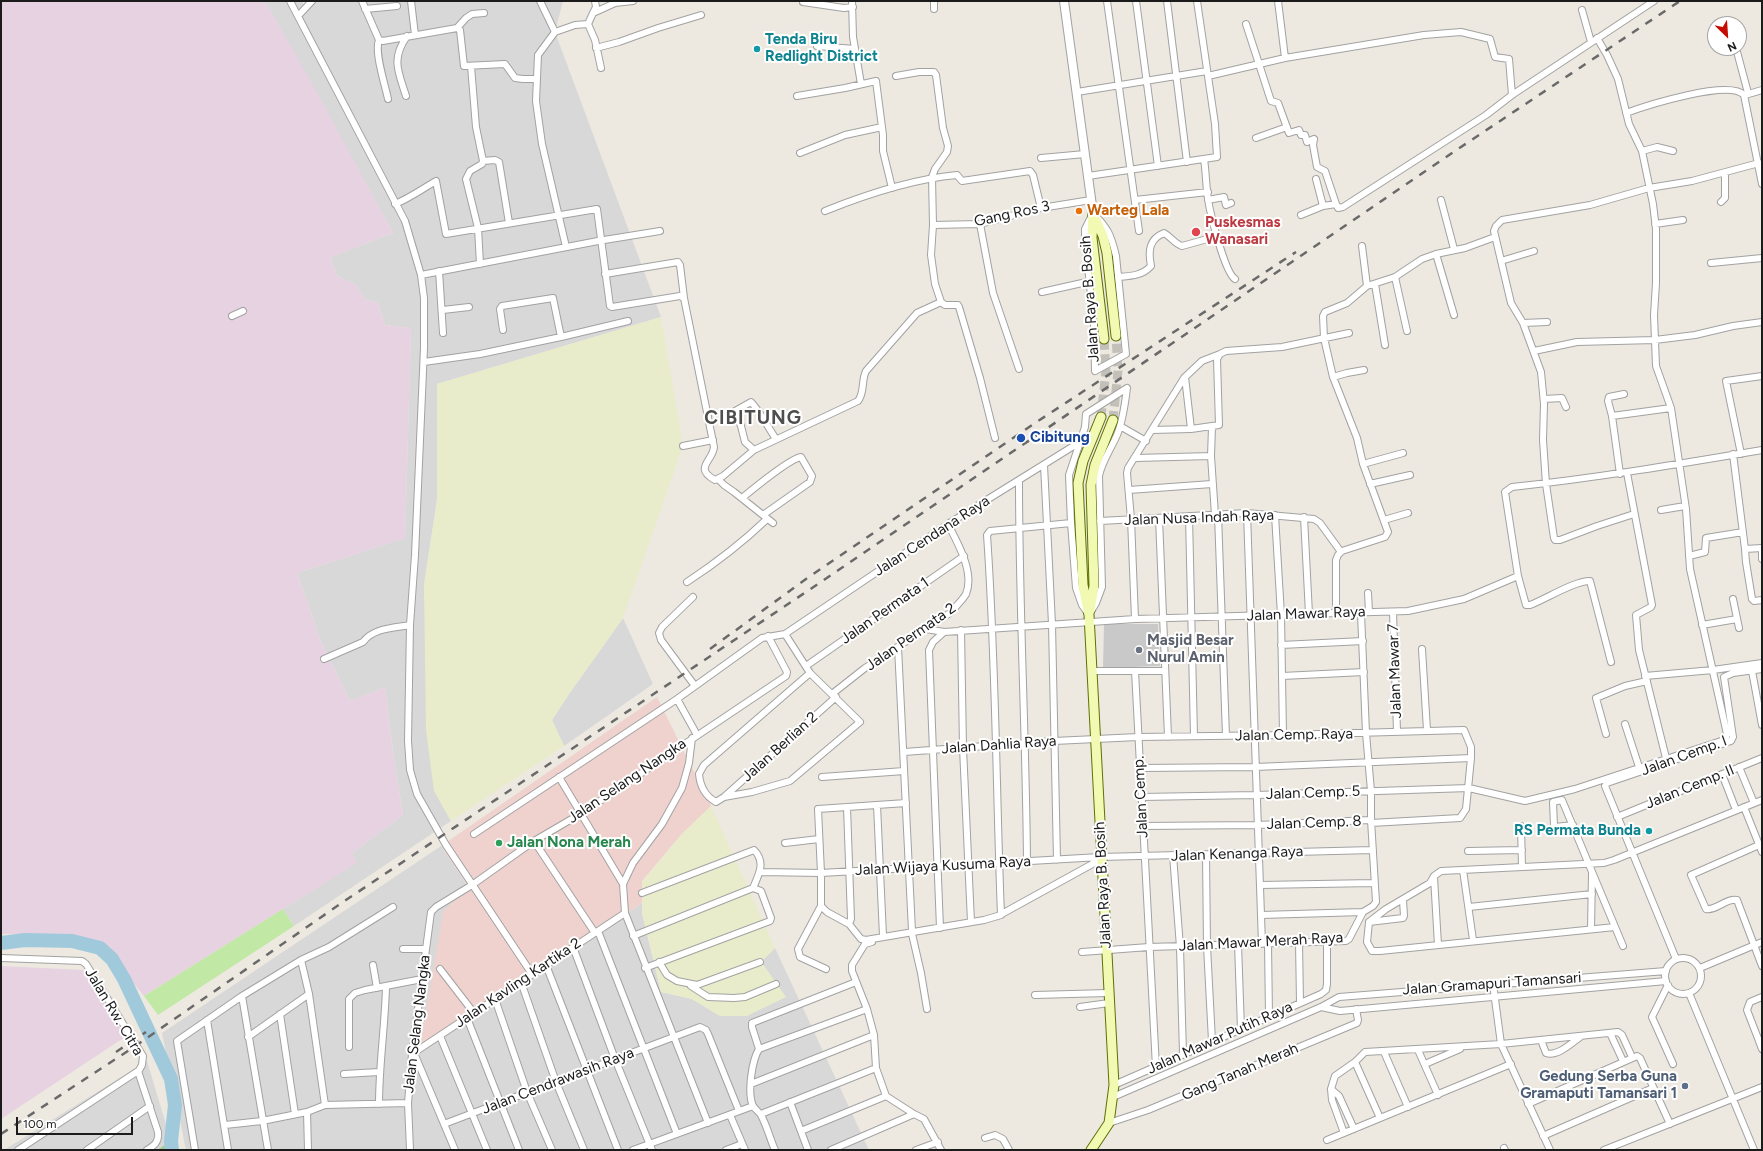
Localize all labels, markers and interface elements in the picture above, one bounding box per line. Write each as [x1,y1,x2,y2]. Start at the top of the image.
north arrow [1707,16,1747,56]
place label: Tenda Biru Redlight District [765,31,878,66]
text: N [1725,39,1738,54]
marker: Tenda Biru Redlight District [752,44,762,54]
street label: Gang Ros 3 [973,197,1051,231]
place label: Warteg Lala [1087,202,1169,220]
marker: Warteg Lala [1074,206,1084,216]
place label: Puskesmas Wanasari [1205,214,1281,249]
marker: Puskesmas Wanasari [1190,226,1202,238]
street label: Jalan Raya B. Bosih [1077,235,1103,363]
district label: CIBITUNG [704,407,802,429]
place label: Cibitung [1030,429,1090,447]
marker: Cibitung [1015,432,1027,444]
street label: Jalan Cendana Raya [871,492,993,580]
street label: Jalan Nusa Indah Raya [1124,506,1274,530]
street label: Jalan Permata 1 [837,574,933,648]
street label: Jalan Permata 2 [862,599,960,675]
street label: Jalan Mawar Raya [1246,603,1366,625]
street label: Jalan Mawar 7 [1384,623,1406,719]
place label: Masjid Besar Nurul Amin [1147,632,1234,667]
marker: Masjid Besar Nurul Amin [1134,645,1144,655]
street label: Jalan Berlian 2 [738,708,822,786]
street label: Jalan Cemp. Raya [1235,725,1353,745]
street label: Jalan Dahlia Raya [941,732,1057,758]
street label: Jalan Cemp. I [1639,732,1729,780]
street label: Jalan Selang Nangka [564,735,690,827]
street label: Jalan Cemp. [1130,756,1152,838]
street label: Jalan Cemp. II [1643,761,1737,813]
street label: Jalan Cemp. 5 [1265,782,1361,804]
street label: Jalan Cemp. 8 [1266,812,1362,834]
street label: Jalan Raya B. Bosih [1091,821,1115,949]
place label: RS Permata Bunda [1514,822,1641,840]
marker: RS Permata Bunda [1644,826,1654,836]
place label: Jalan Nona Merah [507,834,631,852]
marker: Jalan Nona Merah [494,838,504,848]
street label: Jalan Kenanga Raya [1170,843,1304,865]
street label: Jalan Wijaya Kusuma Raya [855,852,1031,880]
street label: Jalan Mawar Merah Raya [1178,929,1344,955]
street label: Jalan Kavling Kartika 2 [452,934,584,1032]
street label: Jalan Selang Nangka [400,954,434,1094]
street label: Jalan Rw. Citra [81,965,147,1059]
street label: Jalan Gramapuri Tamansari [1402,969,1582,999]
street label: Jalan Mawar Putih Raya [1145,998,1295,1078]
street label: Gang Tanah Merah [1179,1039,1301,1105]
street label: Jalan Cendrawasih Raya [480,1044,636,1118]
place label: Gedung Serba Guna Gramaputi Tamansari 1 [1520,1068,1677,1103]
marker: Gedung Serba Guna Gramaputi Tamansari 1 [1680,1081,1690,1091]
scale bar [18,1109,135,1135]
text: 100 m [23,1117,57,1131]

